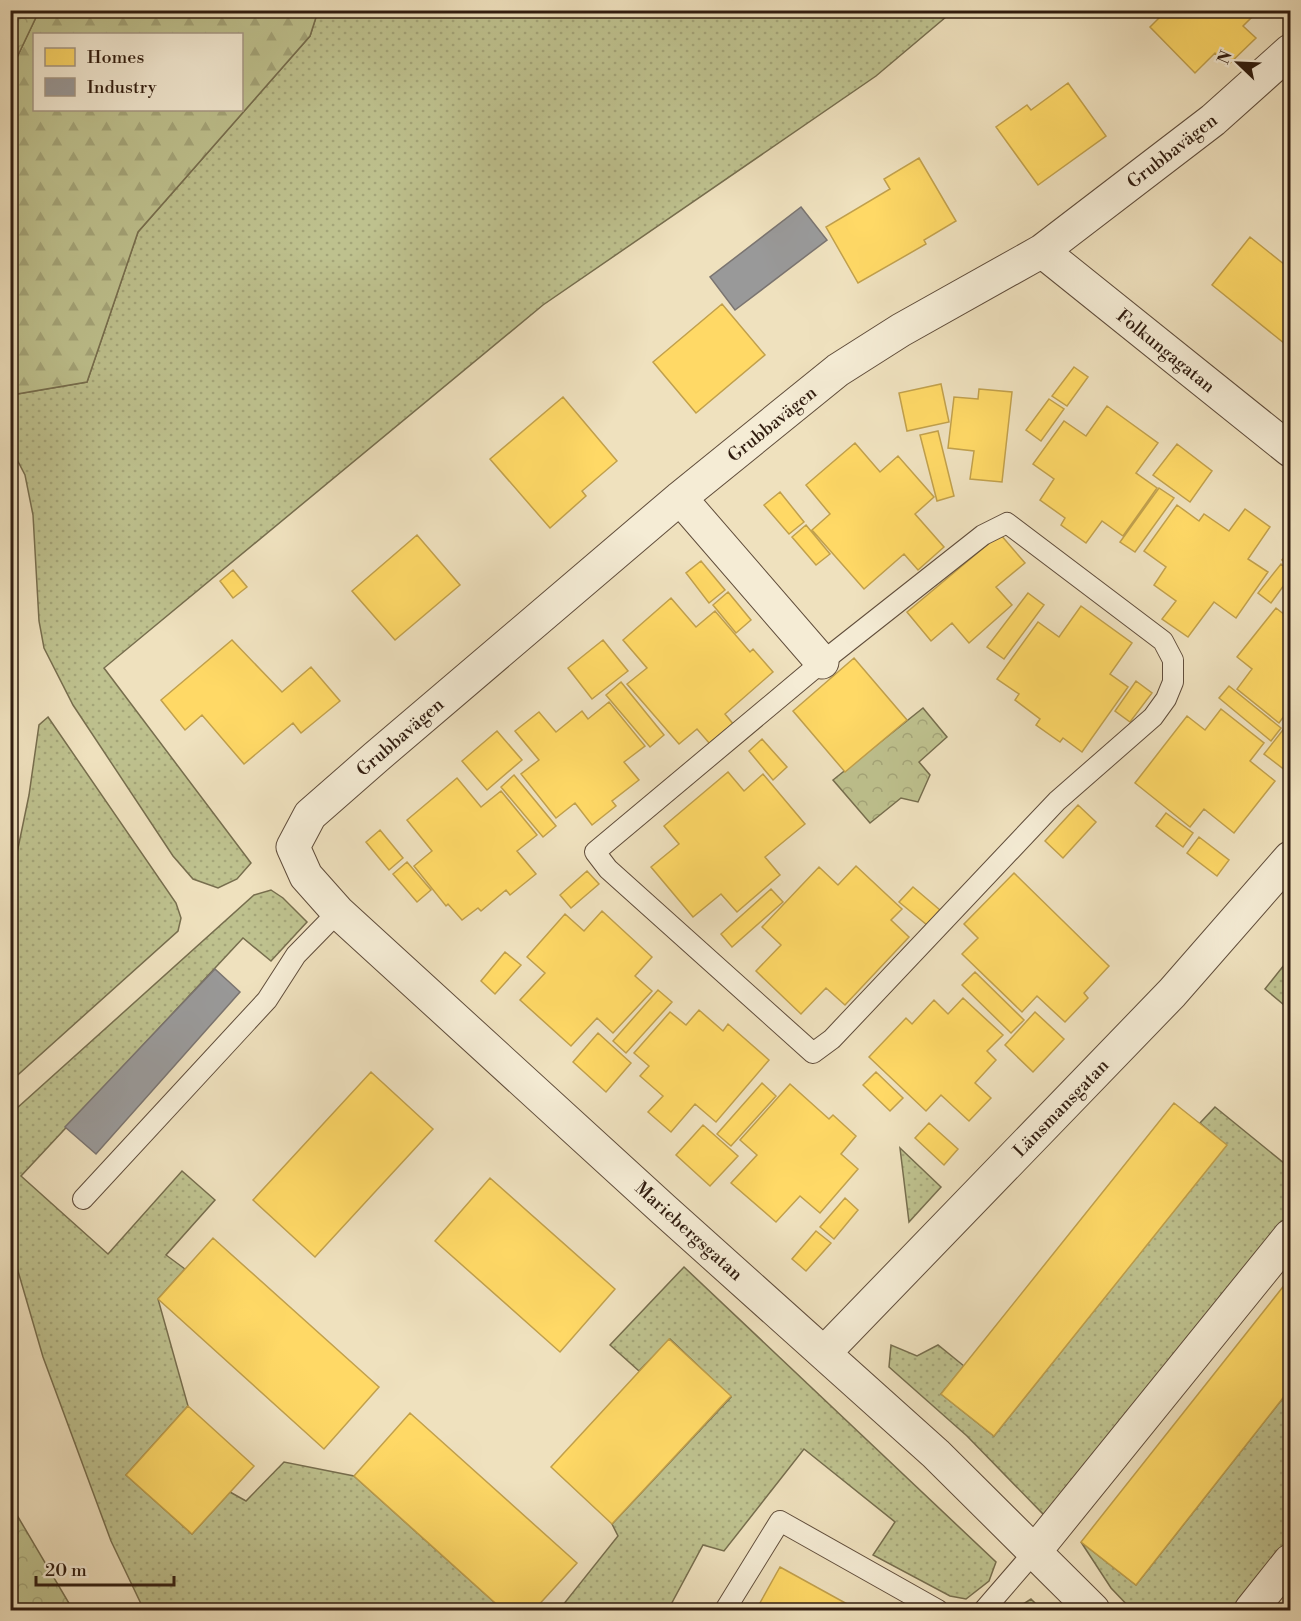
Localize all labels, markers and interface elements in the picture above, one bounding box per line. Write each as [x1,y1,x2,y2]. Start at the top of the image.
legend [33,33,243,111]
north arrow [1208,33,1268,93]
text: Homes [87,46,144,69]
text: N [1213,47,1237,67]
text: Industry [87,76,157,99]
street label: Grubbavägen [1123,109,1222,194]
street label: Folkungagatan [1112,305,1220,398]
street label: Grubbavägen [723,381,822,467]
street label: Grubbavägen [352,693,449,782]
street label: Länsmansgatan [1009,1054,1114,1162]
street label: Mariebergsgatan [630,1177,748,1286]
scale bar [36,1549,174,1587]
text: 20 m [45,1559,87,1582]

